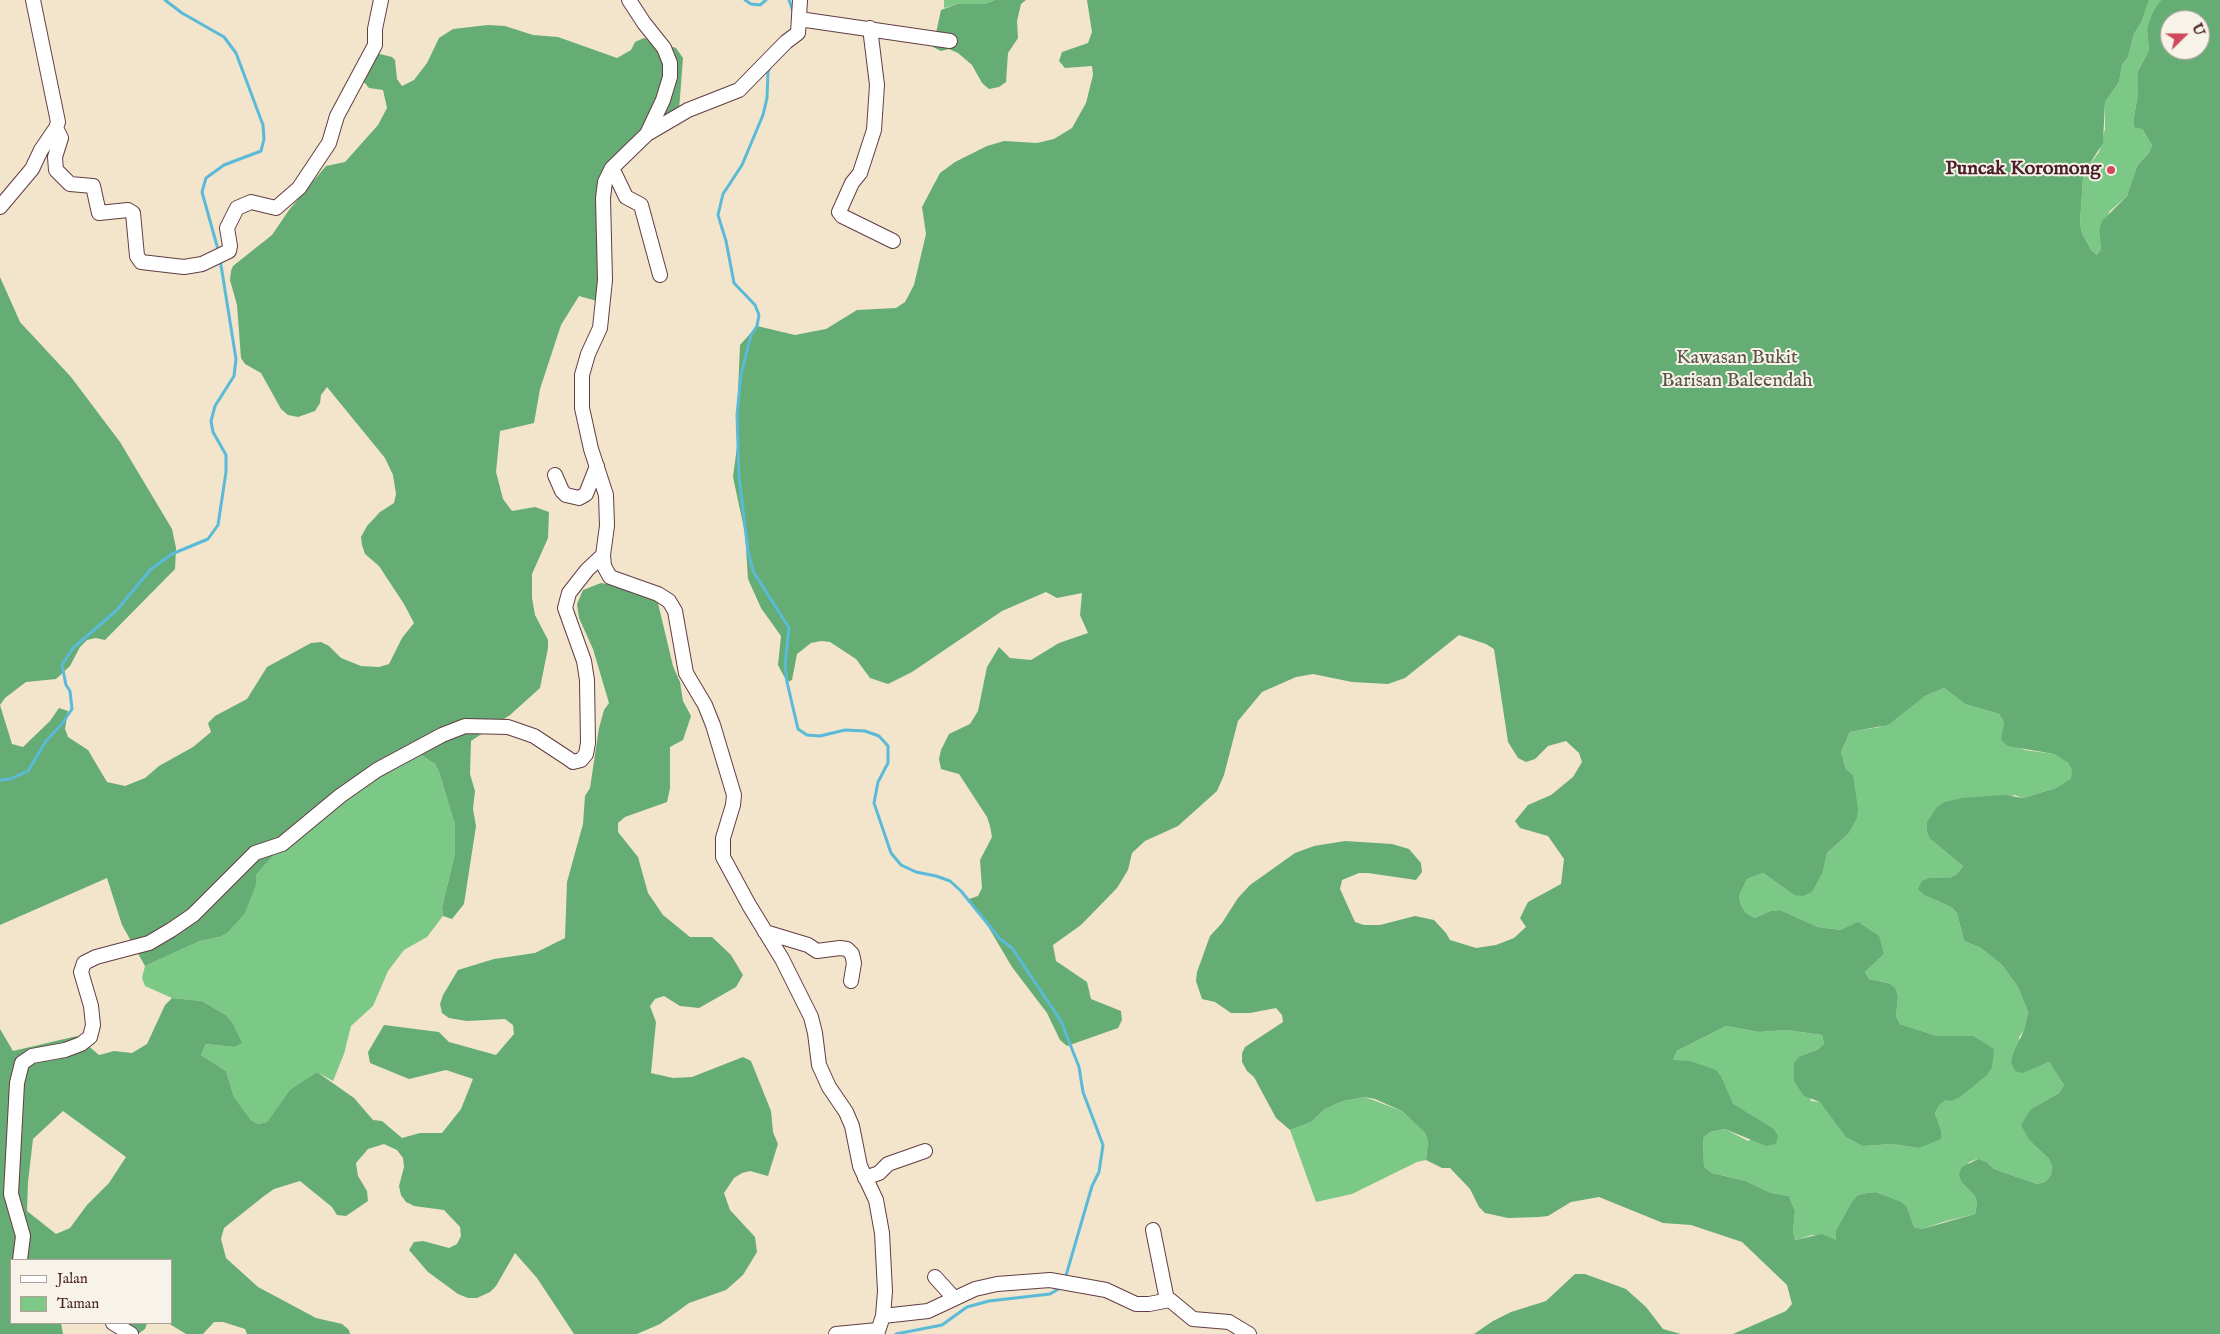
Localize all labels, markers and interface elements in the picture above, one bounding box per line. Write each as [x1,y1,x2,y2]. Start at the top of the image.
north arrow [2160,10,2210,60]
text: U [2187,21,2209,39]
place label: Puncak Koromong [1945,158,2101,182]
marker: Puncak Koromong [2105,164,2117,176]
park label: Kawasan Bukit Barisan Baleendah [1661,347,1813,394]
legend [10,1259,172,1324]
text: Jalan [57,1269,88,1288]
text: Taman [57,1294,99,1313]

